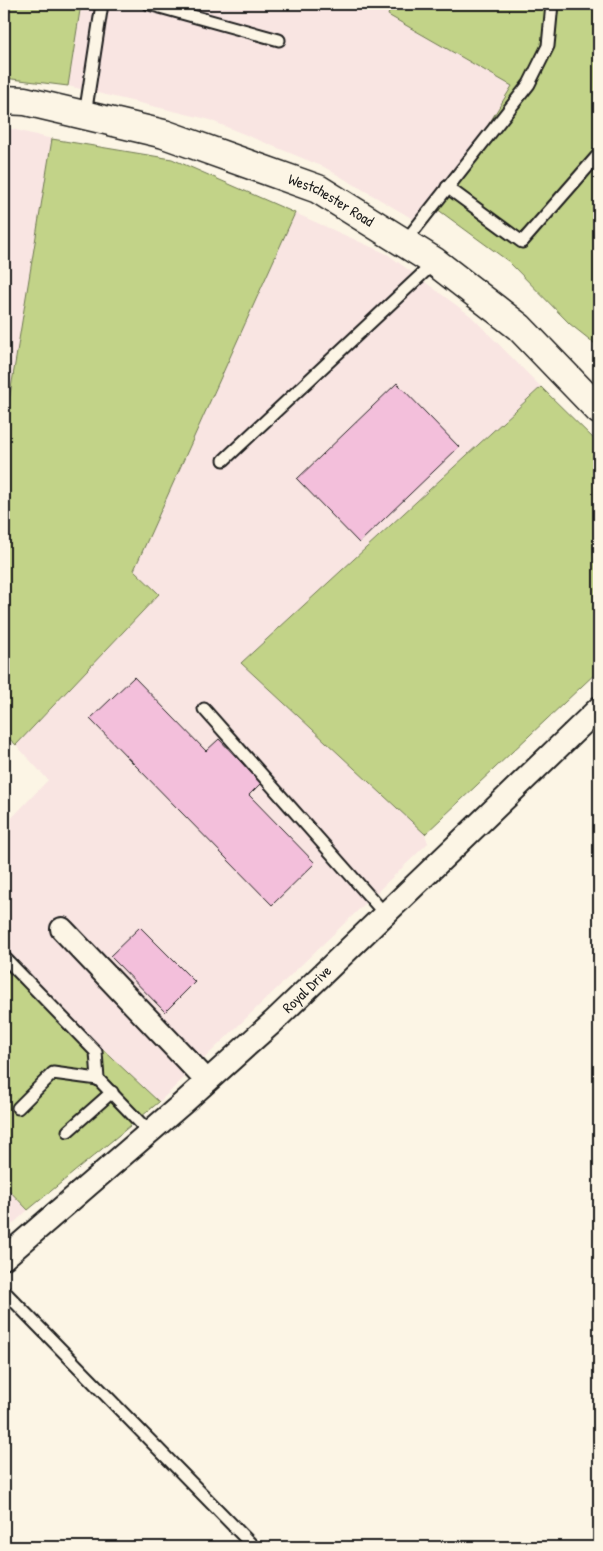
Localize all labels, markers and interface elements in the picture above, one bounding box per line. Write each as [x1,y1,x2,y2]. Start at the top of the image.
street label: Westchester Road [285,168,378,232]
street label: Royal Drive [277,960,336,1018]

